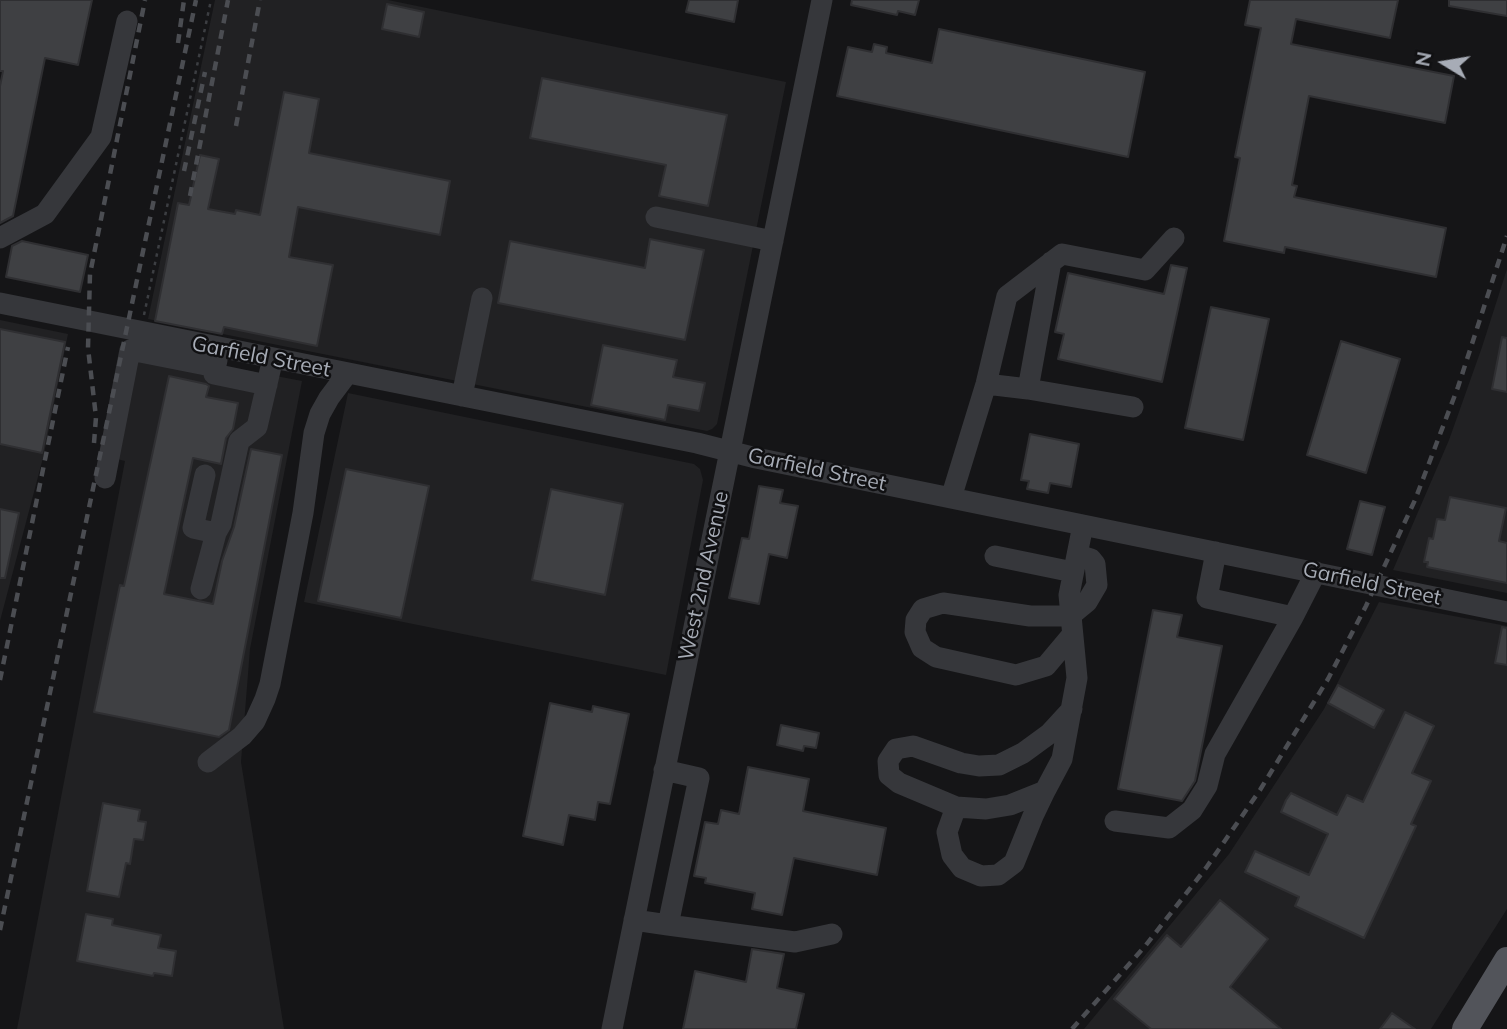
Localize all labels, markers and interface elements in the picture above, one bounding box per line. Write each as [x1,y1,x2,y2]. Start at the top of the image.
north arrow [1409,28,1479,98]
text: N [1410,50,1437,68]
street label: Garfield Street [190,331,332,383]
street label: Garfield Street [746,443,888,497]
street label: West 2nd Avenue [674,489,734,663]
street label: Garfield Street [1301,557,1443,611]

